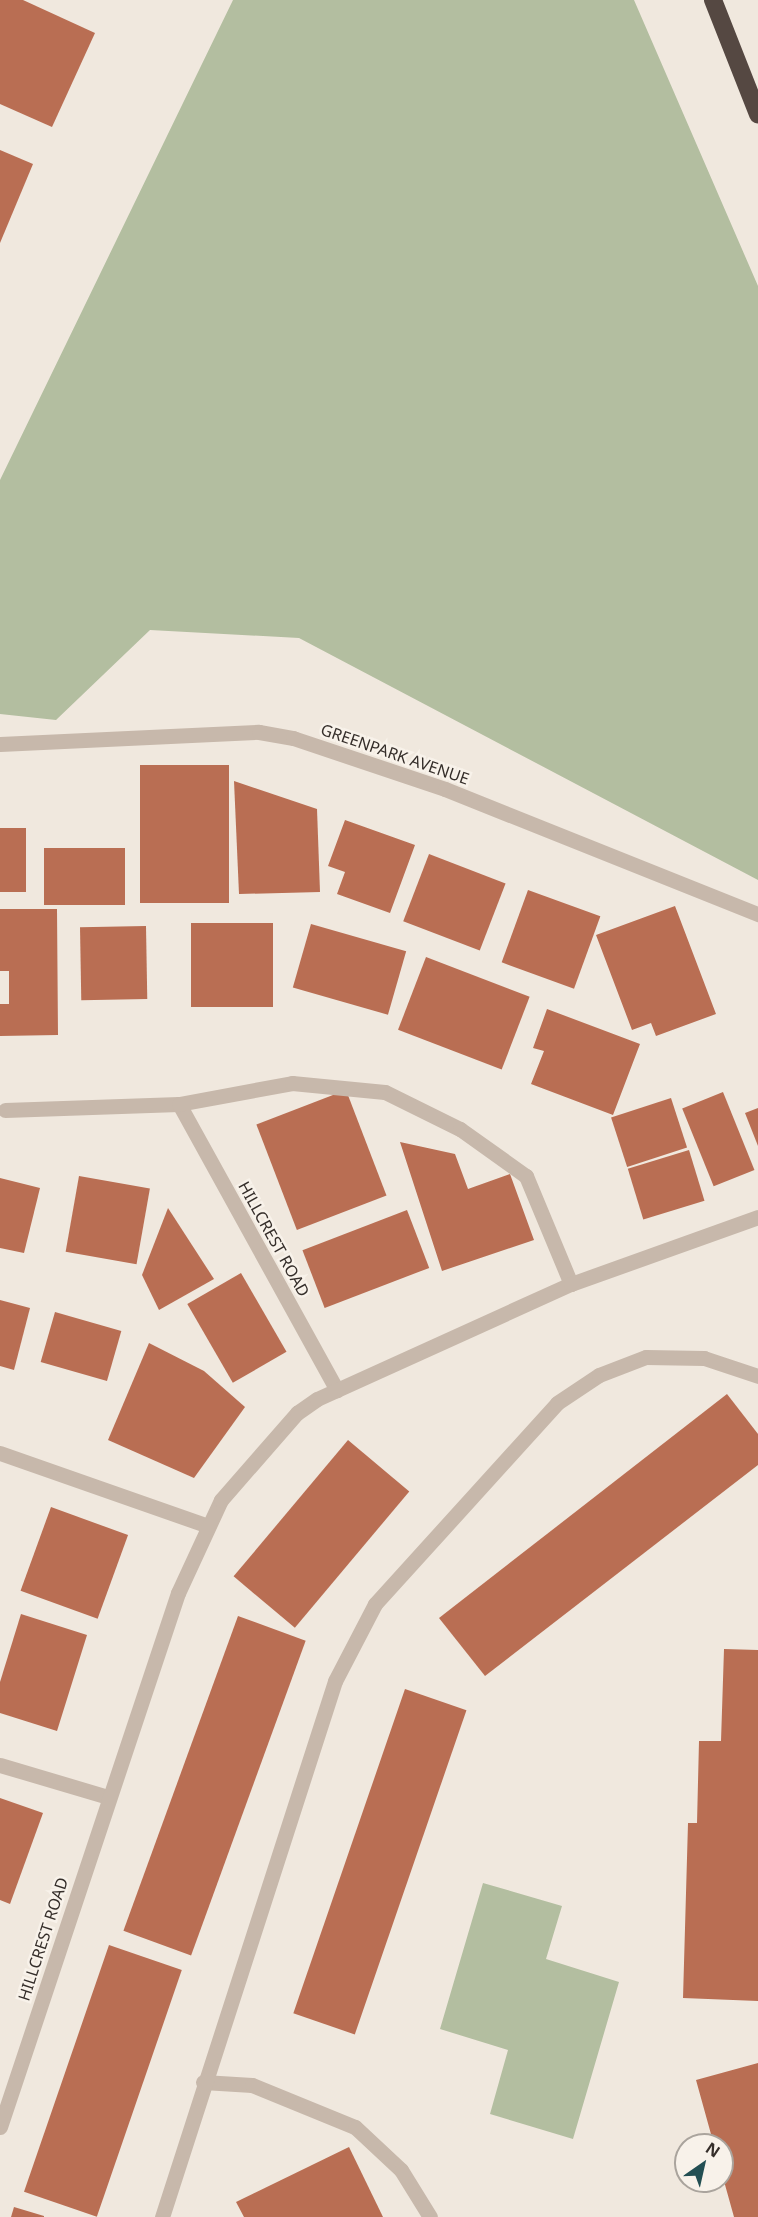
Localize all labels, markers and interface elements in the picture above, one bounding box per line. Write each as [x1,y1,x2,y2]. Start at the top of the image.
street label: GREENPARK AVENUE [318,720,472,788]
street label: HILLCREST ROAD [234,1178,314,1300]
street label: HILLCREST ROAD [14,1875,72,2003]
north arrow [674,2133,734,2193]
text: N [701,2137,724,2162]

